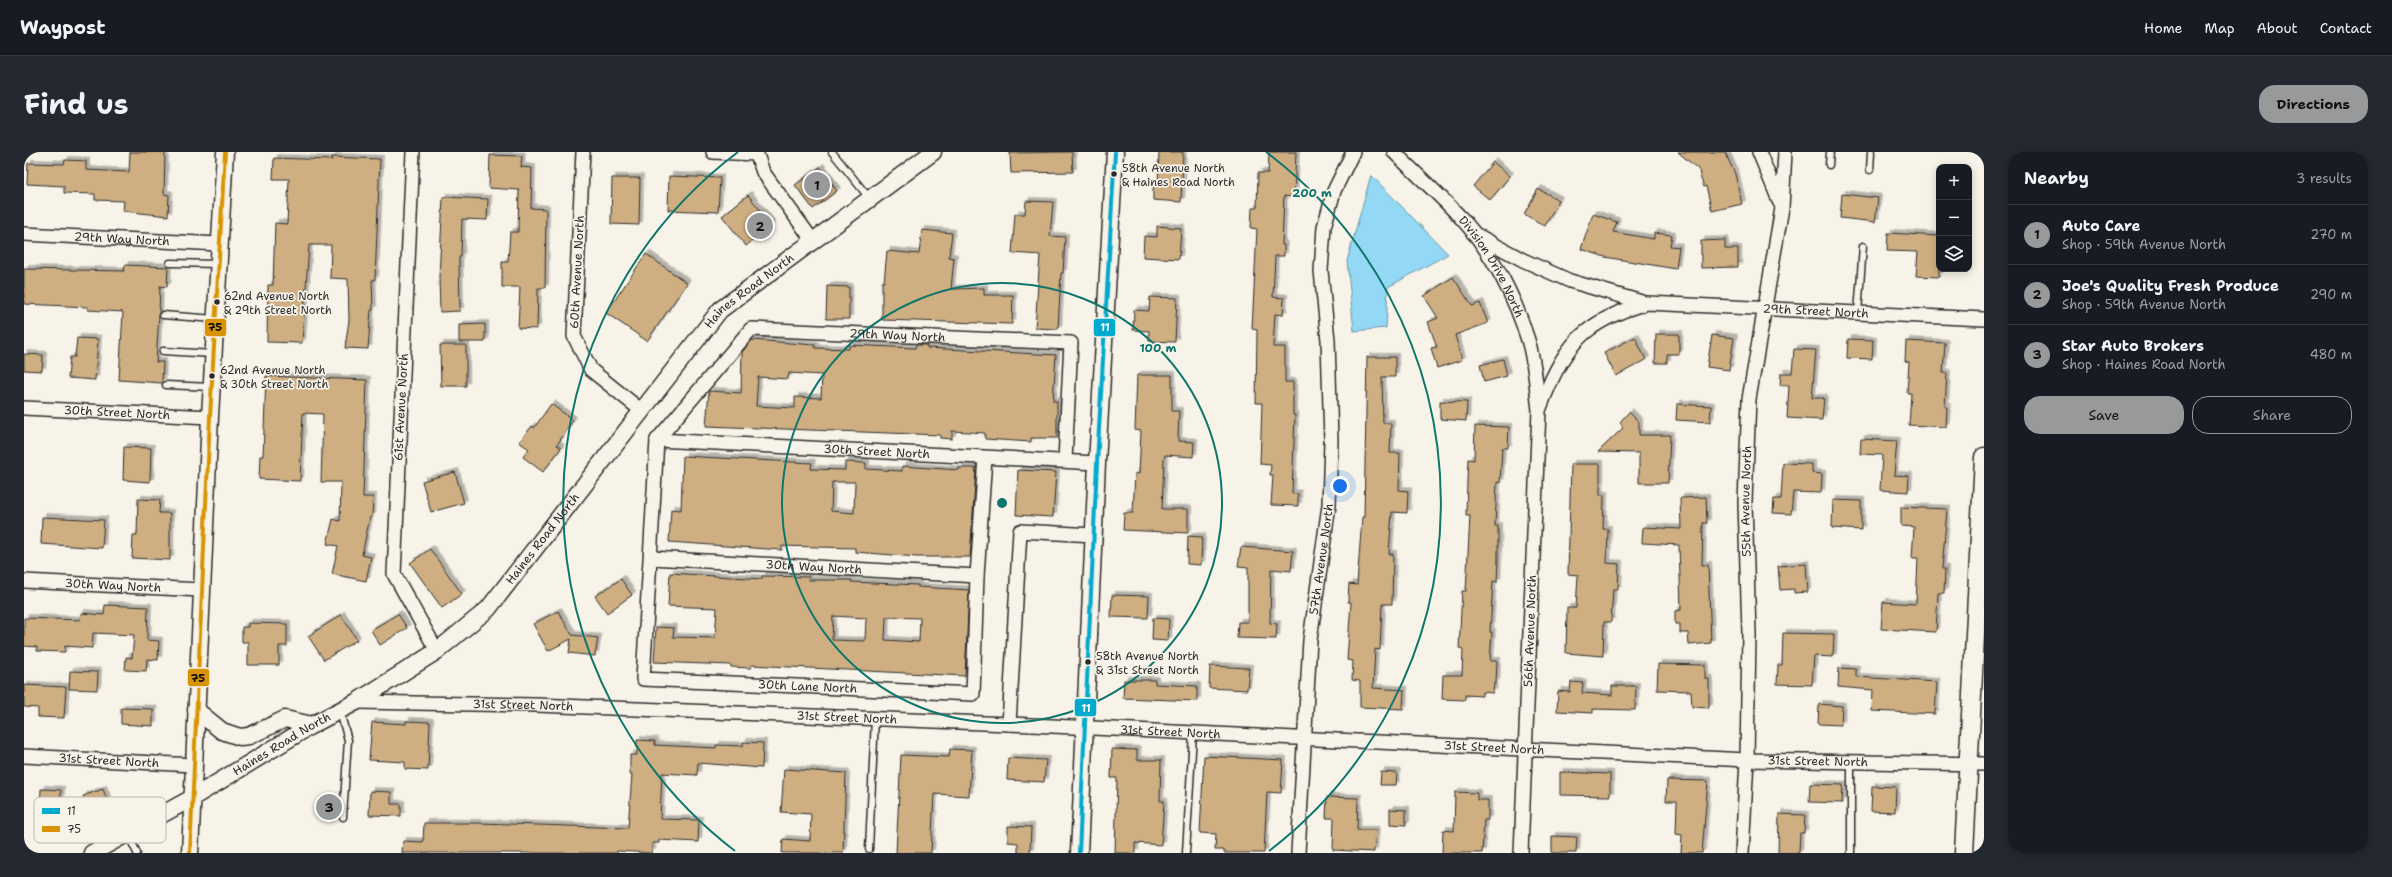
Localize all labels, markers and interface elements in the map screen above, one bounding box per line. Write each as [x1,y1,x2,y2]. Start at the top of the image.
text: Waypost [20,15,105,40]
text: Home [2144,19,2183,37]
text: Map [2205,19,2235,37]
text: About [2257,19,2298,37]
text: Contact [2320,19,2372,37]
text: Find us [24,85,129,123]
button: Directions [2259,85,2368,123]
place label: 58th Avenue North & Haines Road North [1122,161,1235,190]
map controls [1936,164,1972,272]
button: + [1936,164,1972,200]
text: Nearby [2024,167,2089,189]
marker: 58th Avenue North & Haines Road North [1109,169,1119,179]
pin: 1 [804,170,830,200]
text: 3 results [2296,170,2352,187]
text: 200 m [1292,185,1332,201]
button: − [1936,200,1972,236]
pin: 2 [747,211,773,241]
street label: Division Drive North [1455,212,1528,320]
street label: 60th Avenue North [566,215,588,329]
text: Auto Care [2062,216,2141,236]
text: 1 [2034,226,2040,243]
text: 270 m [2310,226,2352,243]
street label: 29th Way North [74,229,170,249]
button: layers [1936,236,1972,272]
text: Shop · 59th Avenue North [2062,236,2226,253]
street label: Haines Road North [701,250,797,332]
text: Joe's Quality Fresh Produce [2062,276,2279,296]
text: 2 [2032,286,2042,303]
text: 290 m [2310,286,2352,303]
place label: 62nd Avenue North & 29th Street North [224,289,332,318]
text: Shop · 59th Avenue North [2062,296,2226,313]
marker: 62nd Avenue North & 29th Street North [212,297,222,307]
street label: 29th Street North [1762,301,1869,322]
line badge: 75 [204,318,227,337]
line badge: 11 [1093,318,1116,337]
text: 75 [208,320,222,335]
text: 11 [1100,320,1110,335]
street label: 29th Way North [849,325,946,345]
text: Star Auto Brokers [2062,336,2204,356]
text: 100 m [1140,340,1177,356]
text: 3 [2032,346,2042,363]
text: 480 m [2310,346,2352,363]
street label: 61st Avenue North [390,353,412,461]
text: Shop · Haines Road North [2062,356,2226,373]
place label: 62nd Avenue North & 30th Street North [220,363,328,392]
marker: 62nd Avenue North & 30th Street North [207,371,217,381]
button: Save [2024,396,2184,434]
button: Share [2192,396,2352,434]
street label: 30th Street North [63,402,171,423]
street label: 30th Street North [823,441,930,462]
street label: 55th Avenue North [1737,445,1755,557]
your location [1330,476,1350,496]
street label: Haines Road North [502,490,583,588]
centre of rings [995,496,1009,510]
street label: 57th Avenue North [1306,502,1337,616]
street label: 30th Way North [765,556,862,578]
street label: 30th Way North [64,575,162,596]
street label: 56th Avenue North [1520,575,1540,687]
place label: 58th Avenue North & 31st Street North [1096,649,1199,678]
marker: 58th Avenue North & 31st Street North [1083,657,1093,667]
line badge: 75 [187,668,210,687]
text: 75 [191,671,205,686]
street label: 30th Lane North [757,676,857,697]
street label: 31st Street North [472,696,574,714]
line badge: 11 [1074,698,1097,717]
text: 11 [1081,701,1091,716]
street label: 31st Street North [796,707,897,727]
street label: Haines Road North [230,709,334,779]
street label: 31st Street North [1120,721,1221,742]
street label: 31st Street North [1443,737,1545,758]
street label: 31st Street North [58,750,160,771]
street label: 31st Street North [1767,752,1868,770]
pin: 3 [316,792,342,822]
legend [34,797,166,843]
text: 11 [67,804,76,819]
text: 75 [67,822,81,837]

